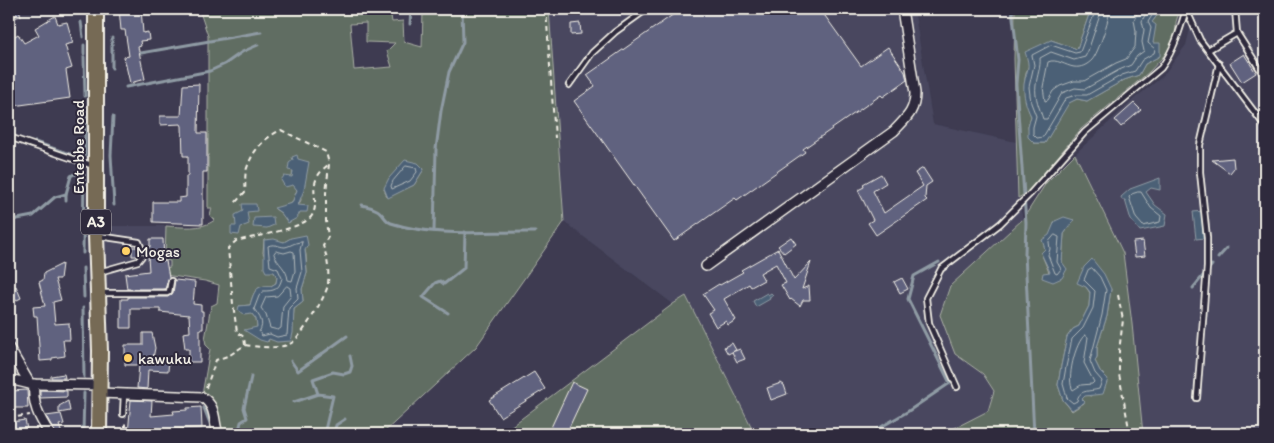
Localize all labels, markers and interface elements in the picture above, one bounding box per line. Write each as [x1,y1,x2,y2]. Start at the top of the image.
street label: Entebbe Road [69,100,88,194]
road number: A3 [81,210,111,234]
place label: Mogas [136,242,180,261]
marker: Mogas [120,245,132,257]
place label: kawuku [138,349,192,368]
marker: kawuku [122,352,134,364]

